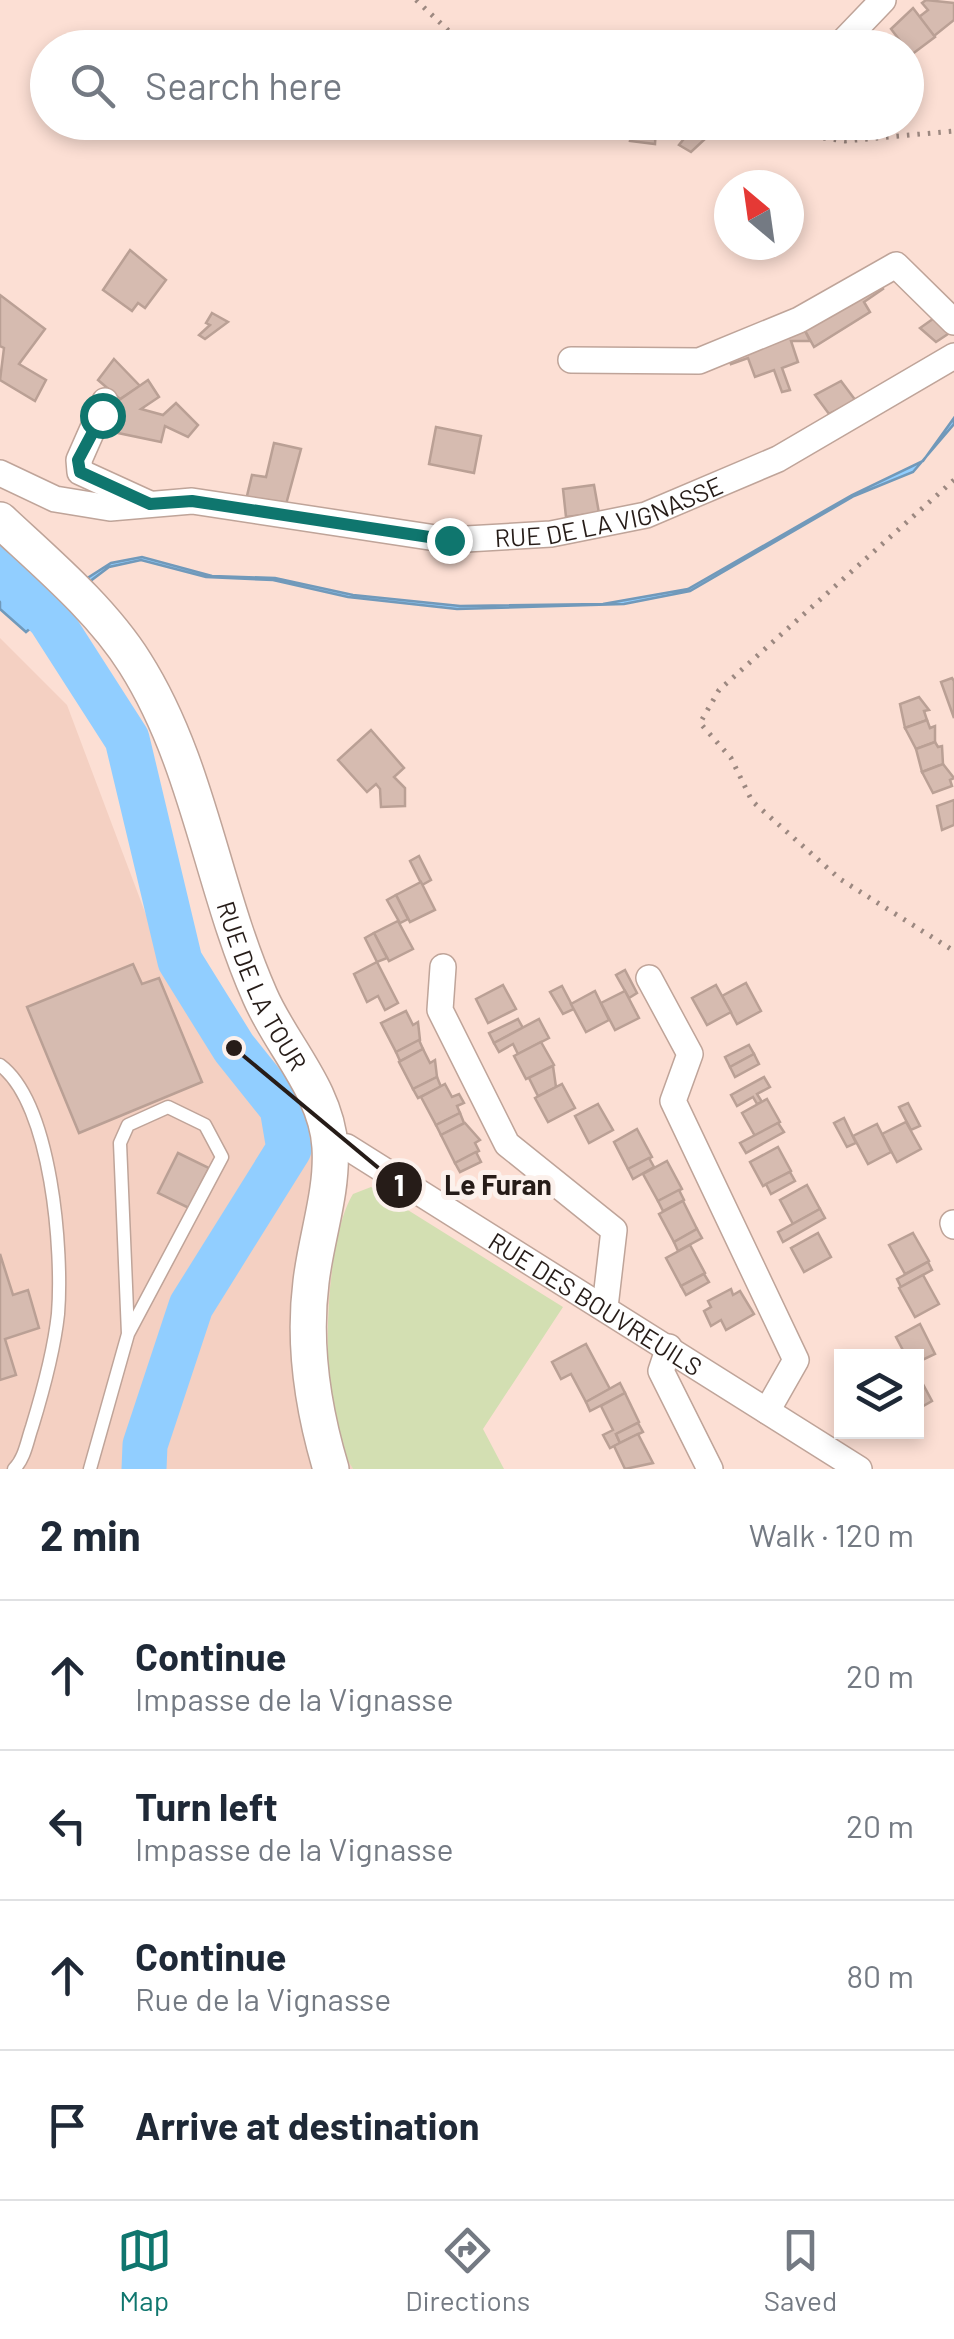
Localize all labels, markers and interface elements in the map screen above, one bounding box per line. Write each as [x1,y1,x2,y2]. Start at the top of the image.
search box [30,30,924,140]
icon: search [65,58,120,113]
text: Search here [145,62,343,108]
north arrow [714,170,804,260]
route start [80,393,126,439]
street label: RUE DE LA VIGNASSE [494,469,727,552]
route end [427,518,473,564]
street label: RUE DE LA TOUR [212,897,314,1075]
callout: Le Furan [374,1156,572,1214]
text: 1 [394,1166,404,1202]
text: Le Furan [444,1167,552,1201]
street label: RUE DES BOUVREUILS [484,1225,708,1382]
map controls [834,1349,924,1439]
button: layers [834,1349,924,1439]
text: 2 min [40,1509,141,1559]
text: Walk · 120 m [749,1515,914,1553]
text: Continue [135,1633,286,1679]
icon: ahead [40,1648,95,1703]
text: 20 m [846,1656,914,1694]
text: Impasse de la Vignasse [135,1679,454,1717]
text: Turn left [135,1783,278,1829]
icon: left [40,1798,95,1853]
text: 20 m [846,1806,914,1844]
text: Impasse de la Vignasse [135,1829,454,1867]
text: Continue [135,1933,286,1979]
icon: ahead [40,1948,95,2003]
text: 80 m [846,1956,914,1994]
text: Rue de la Vignasse [135,1979,391,2017]
icon: arrive [40,2098,95,2153]
text: Arrive at destination [135,2102,480,2148]
tab: Map [117,2223,172,2317]
tab: Directions [405,2223,530,2317]
tab: Saved [764,2223,837,2317]

